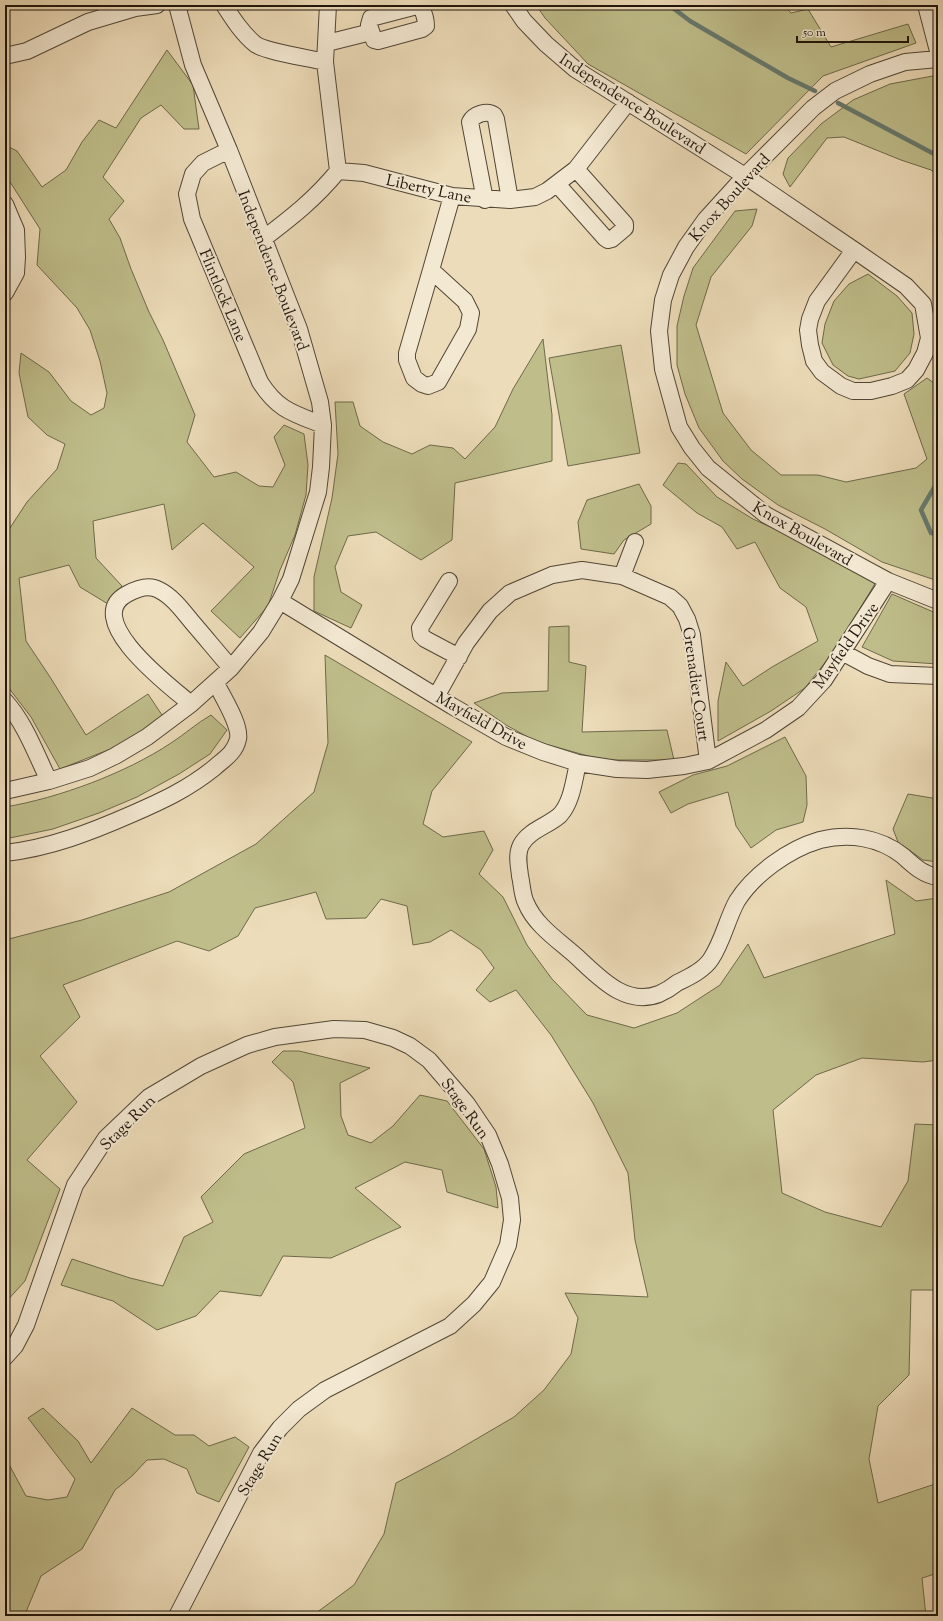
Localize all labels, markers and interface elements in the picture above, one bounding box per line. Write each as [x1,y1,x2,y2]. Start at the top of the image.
scale bar [797,18,908,44]
text: 50 m [802,24,826,42]
street label: Independence Boulevard [554,49,709,161]
street label: Knox Boulevard [685,149,777,248]
street label: Liberty Lane [384,170,473,211]
street label: Independence Boulevard [230,187,313,354]
street label: Flintlock Lane [192,246,252,346]
street label: Knox Boulevard [748,497,856,573]
street label: Mayfield Drive [809,598,885,694]
street label: Grenadier Court [675,626,714,744]
street label: Mayfield Drive [431,688,531,757]
street label: Stage Run [434,1074,494,1145]
street label: Stage Run [96,1090,162,1157]
street label: Stage Run [233,1429,289,1501]

